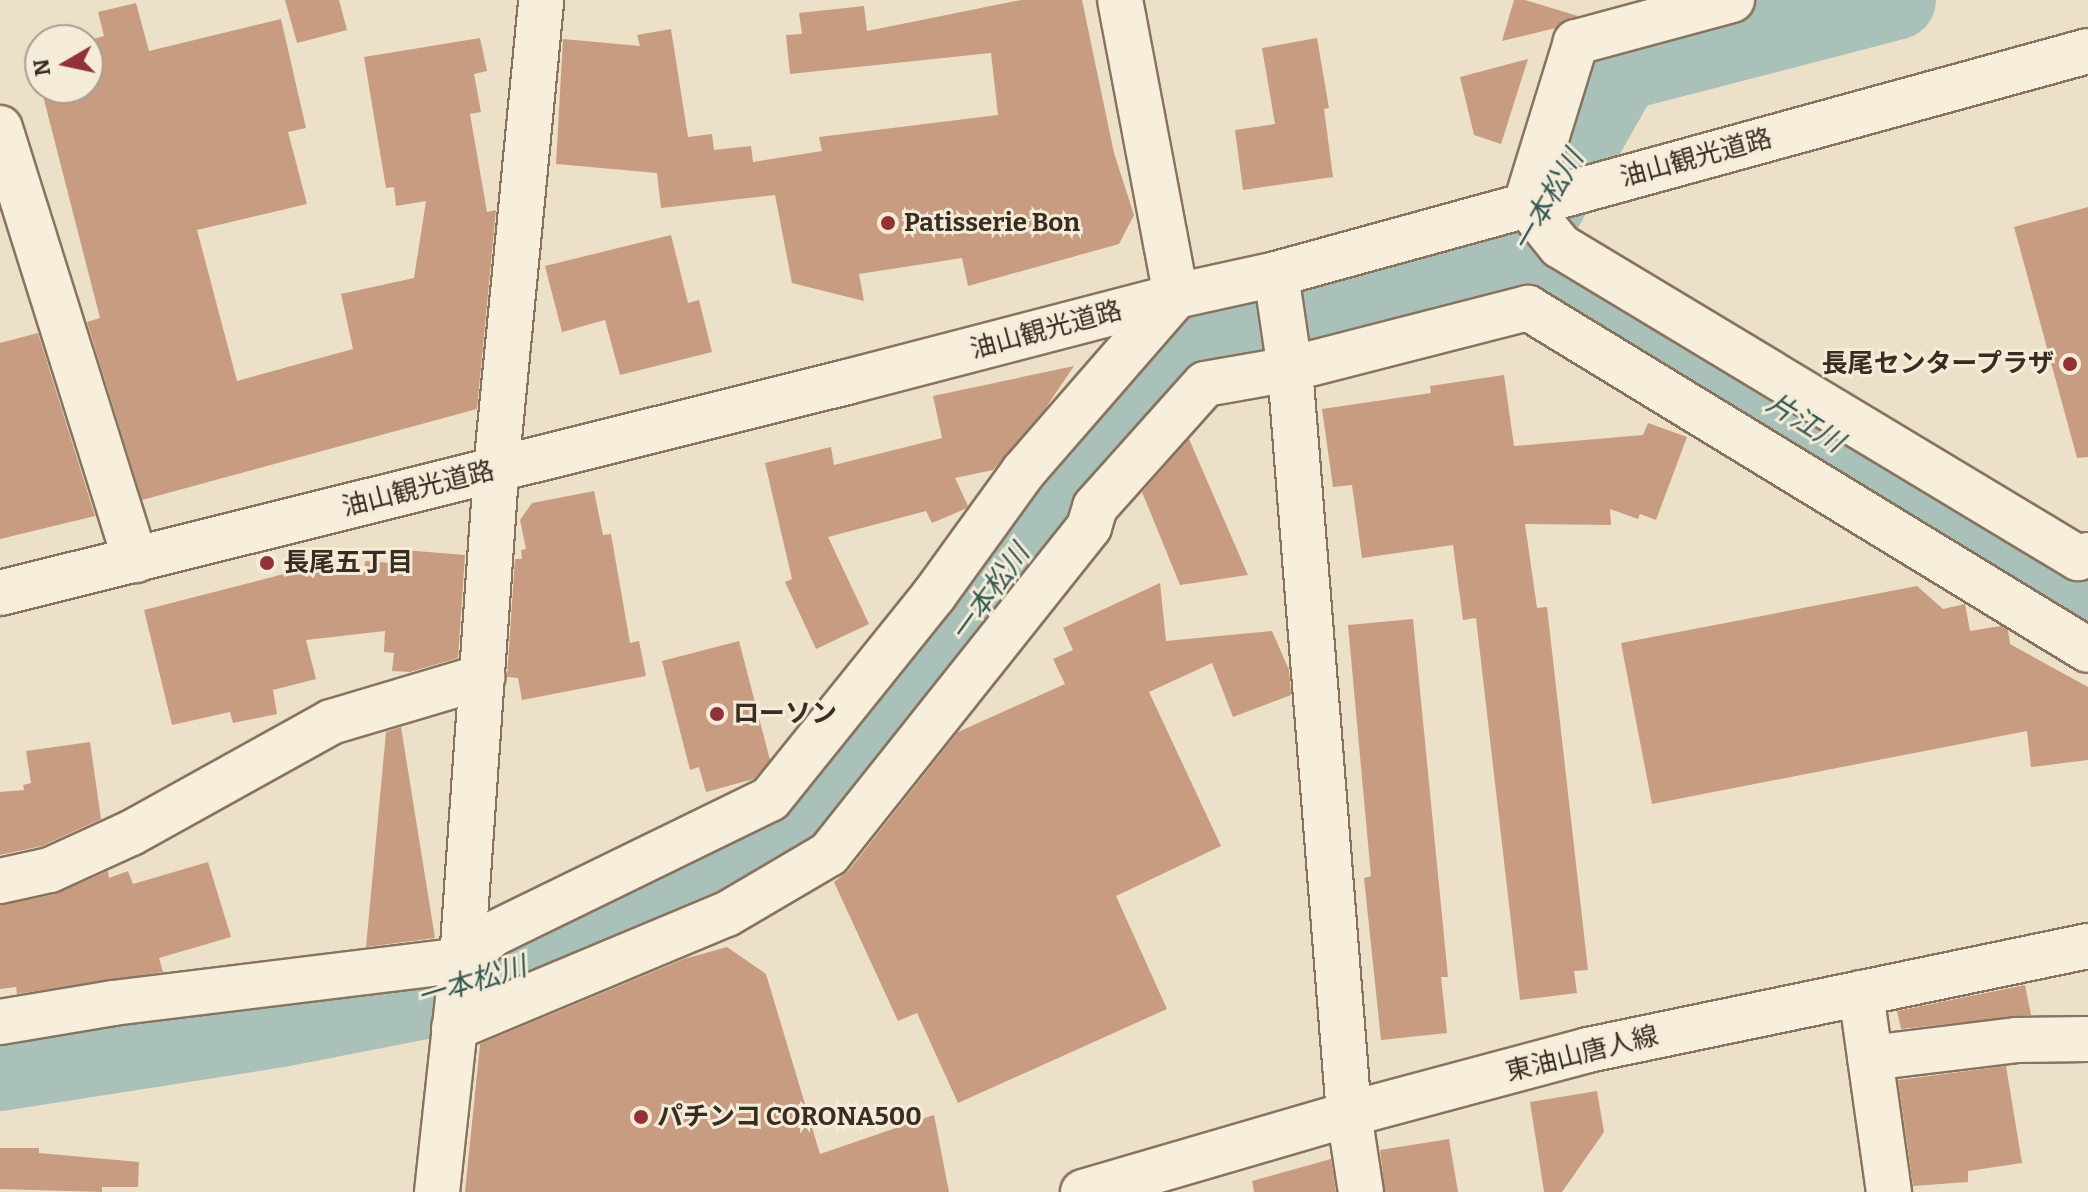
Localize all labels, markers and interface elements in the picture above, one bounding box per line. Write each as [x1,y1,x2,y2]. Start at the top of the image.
north arrow [24,24,104,104]
text: N [27,57,56,78]
street label: 油山観光道路 [1617,123,1775,193]
water label: 一本松川 [1505,144,1591,258]
place label: Patisserie Bon [904,207,1080,239]
marker: Patisserie Bon [879,214,897,232]
street label: 油山観光道路 [967,295,1125,365]
place label: 長尾センタープラザ [1820,348,2054,380]
marker: 長尾センタープラザ [2061,355,2079,373]
water label: 片江川 [1760,386,1850,460]
street label: 油山観光道路 [339,455,497,523]
water label: 一本松川 [943,538,1037,648]
place label: 長尾五丁目 [283,547,413,579]
marker: 長尾五丁目 [258,554,276,572]
place label: ローソン [733,698,837,730]
marker: ローソン [708,705,726,723]
water label: 一本松川 [414,950,530,1014]
street label: 東油山唐人線 [1503,1020,1661,1088]
place label: パチンコ CORONA500 [657,1101,922,1133]
marker: パチンコ CORONA500 [632,1108,650,1126]

